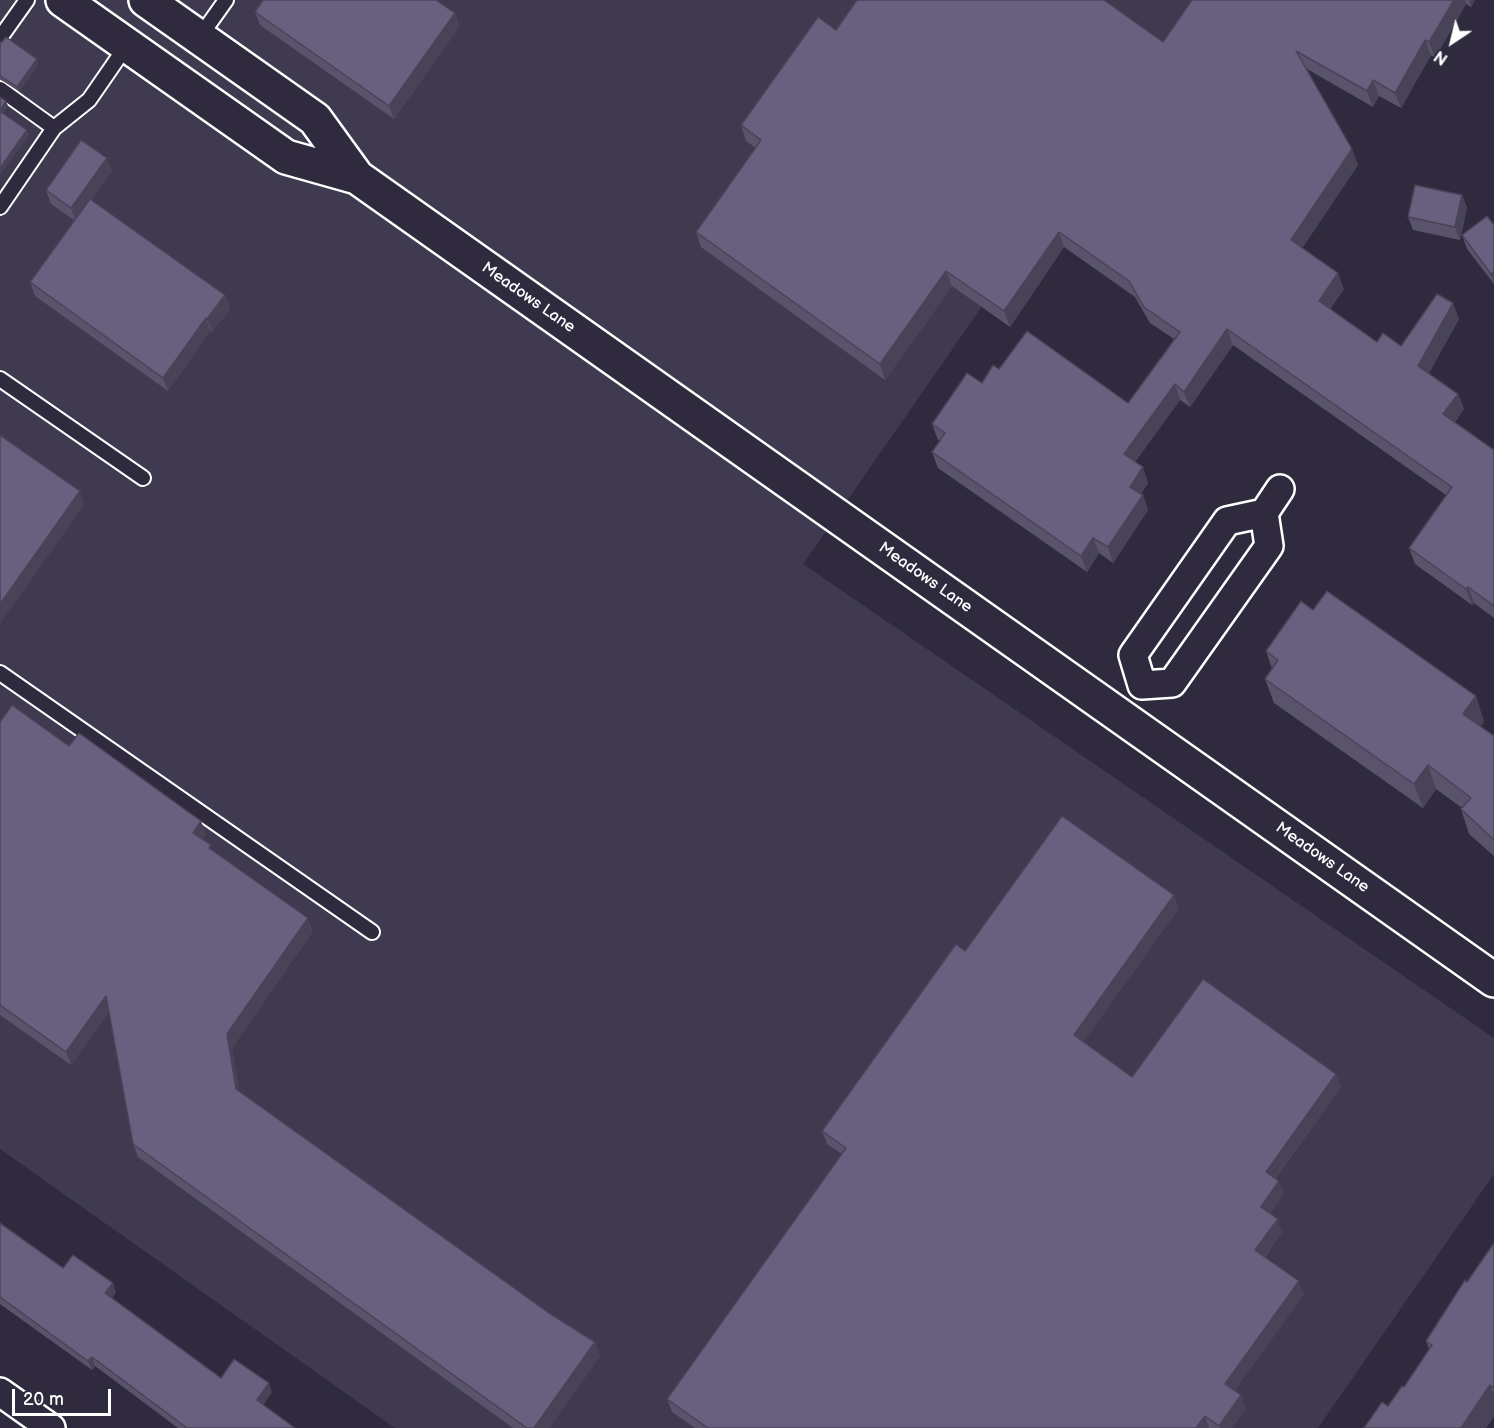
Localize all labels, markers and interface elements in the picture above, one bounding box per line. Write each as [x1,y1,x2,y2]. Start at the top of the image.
north arrow [1422,12,1482,72]
text: N [1431,46,1452,68]
street label: Meadows Lane [478,259,578,337]
street label: Meadows Lane [875,539,975,617]
street label: Meadows Lane [1272,819,1372,897]
scale bar [15,1377,114,1415]
text: 20 m [23,1389,64,1410]

